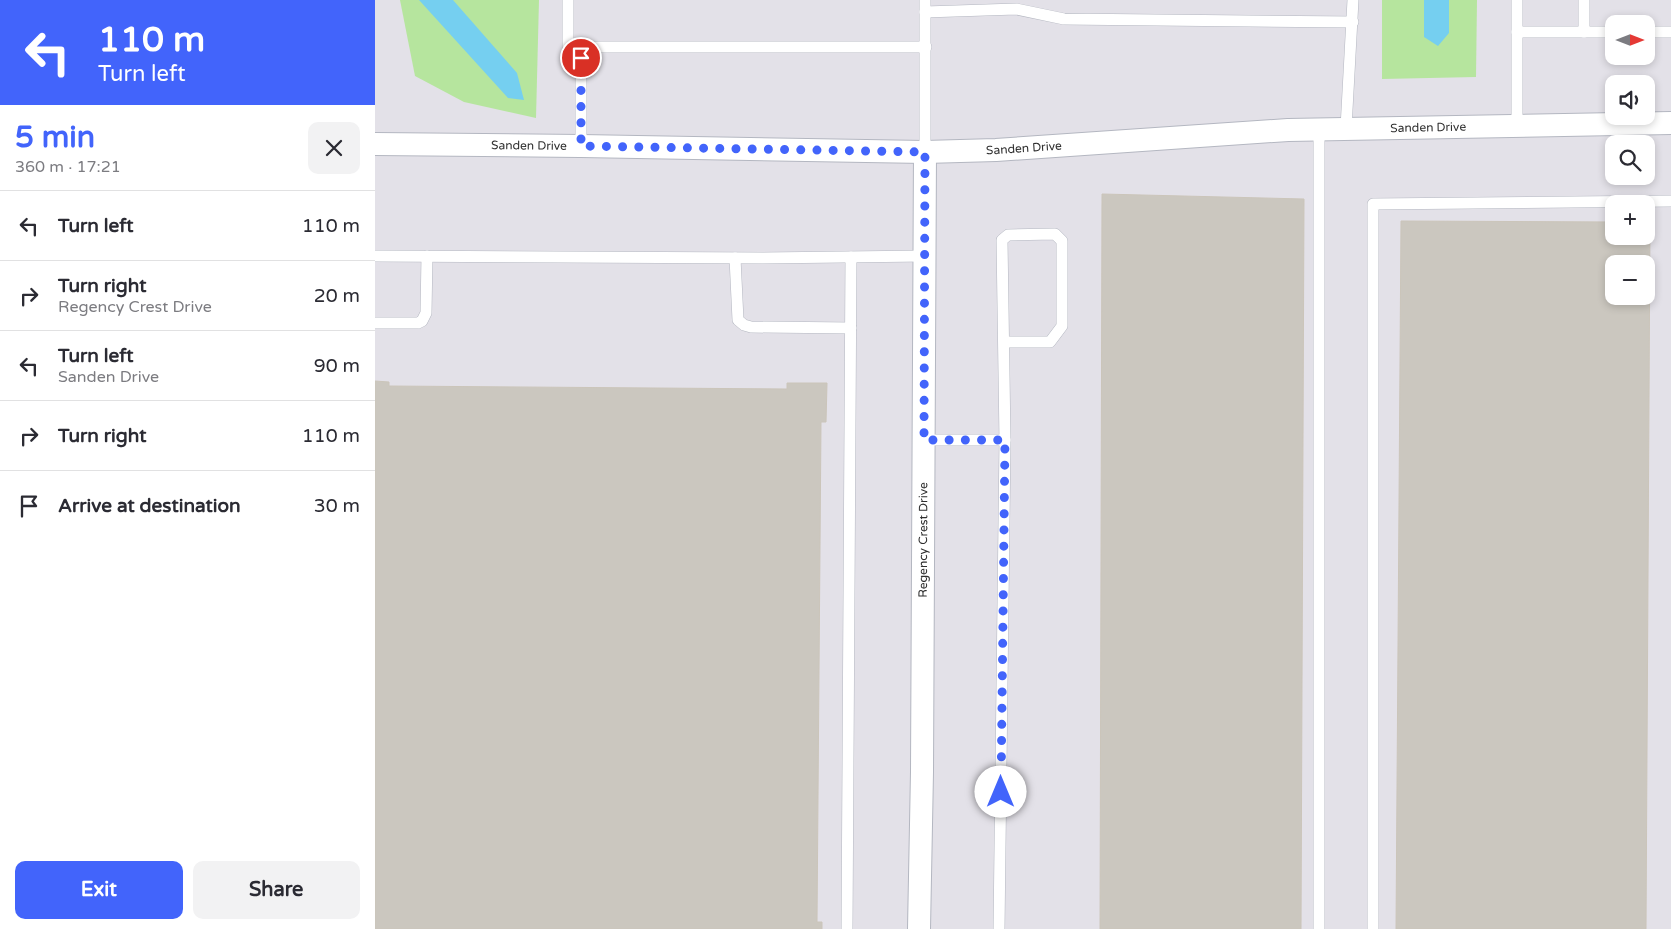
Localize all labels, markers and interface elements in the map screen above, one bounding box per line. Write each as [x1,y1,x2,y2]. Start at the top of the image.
north arrow [1605,15,1655,65]
map controls [1605,15,1655,305]
text: 110 m [98,19,205,61]
icon: left [15,20,80,85]
pin [560,37,602,79]
icon: arrive [567,44,595,72]
text: Turn left [98,61,186,87]
button: sound [1605,75,1655,125]
text: 5 min [15,119,95,156]
street label: Sanden Drive [1390,120,1466,135]
button: close [308,122,360,174]
button: search [1605,135,1655,185]
street label: Sanden Drive [491,138,567,153]
street label: Sanden Drive [986,139,1062,157]
text: 360 m · 17:21 [15,157,121,177]
button: + [1605,195,1655,245]
icon: left [15,212,43,240]
text: Turn left [58,215,134,237]
text: 110 m [302,215,360,237]
button: − [1605,255,1655,305]
text: Turn right [58,275,146,297]
icon: right [15,282,43,310]
text: 20 m [314,285,360,307]
text: Regency Crest Drive [58,297,212,317]
text: Turn left [58,345,134,367]
icon: left [15,352,43,380]
text: 90 m [314,355,360,377]
text: Sanden Drive [58,367,159,387]
icon: right [15,422,43,450]
text: Turn right [58,425,146,447]
text: 110 m [302,425,360,447]
street label: Regency Crest Drive [916,482,930,598]
icon: arrive [15,492,43,520]
text: Arrive at destination [58,495,241,517]
text: 30 m [314,495,360,517]
position arrow [974,765,1026,817]
button: Exit [15,861,183,919]
button: Share [193,861,360,919]

